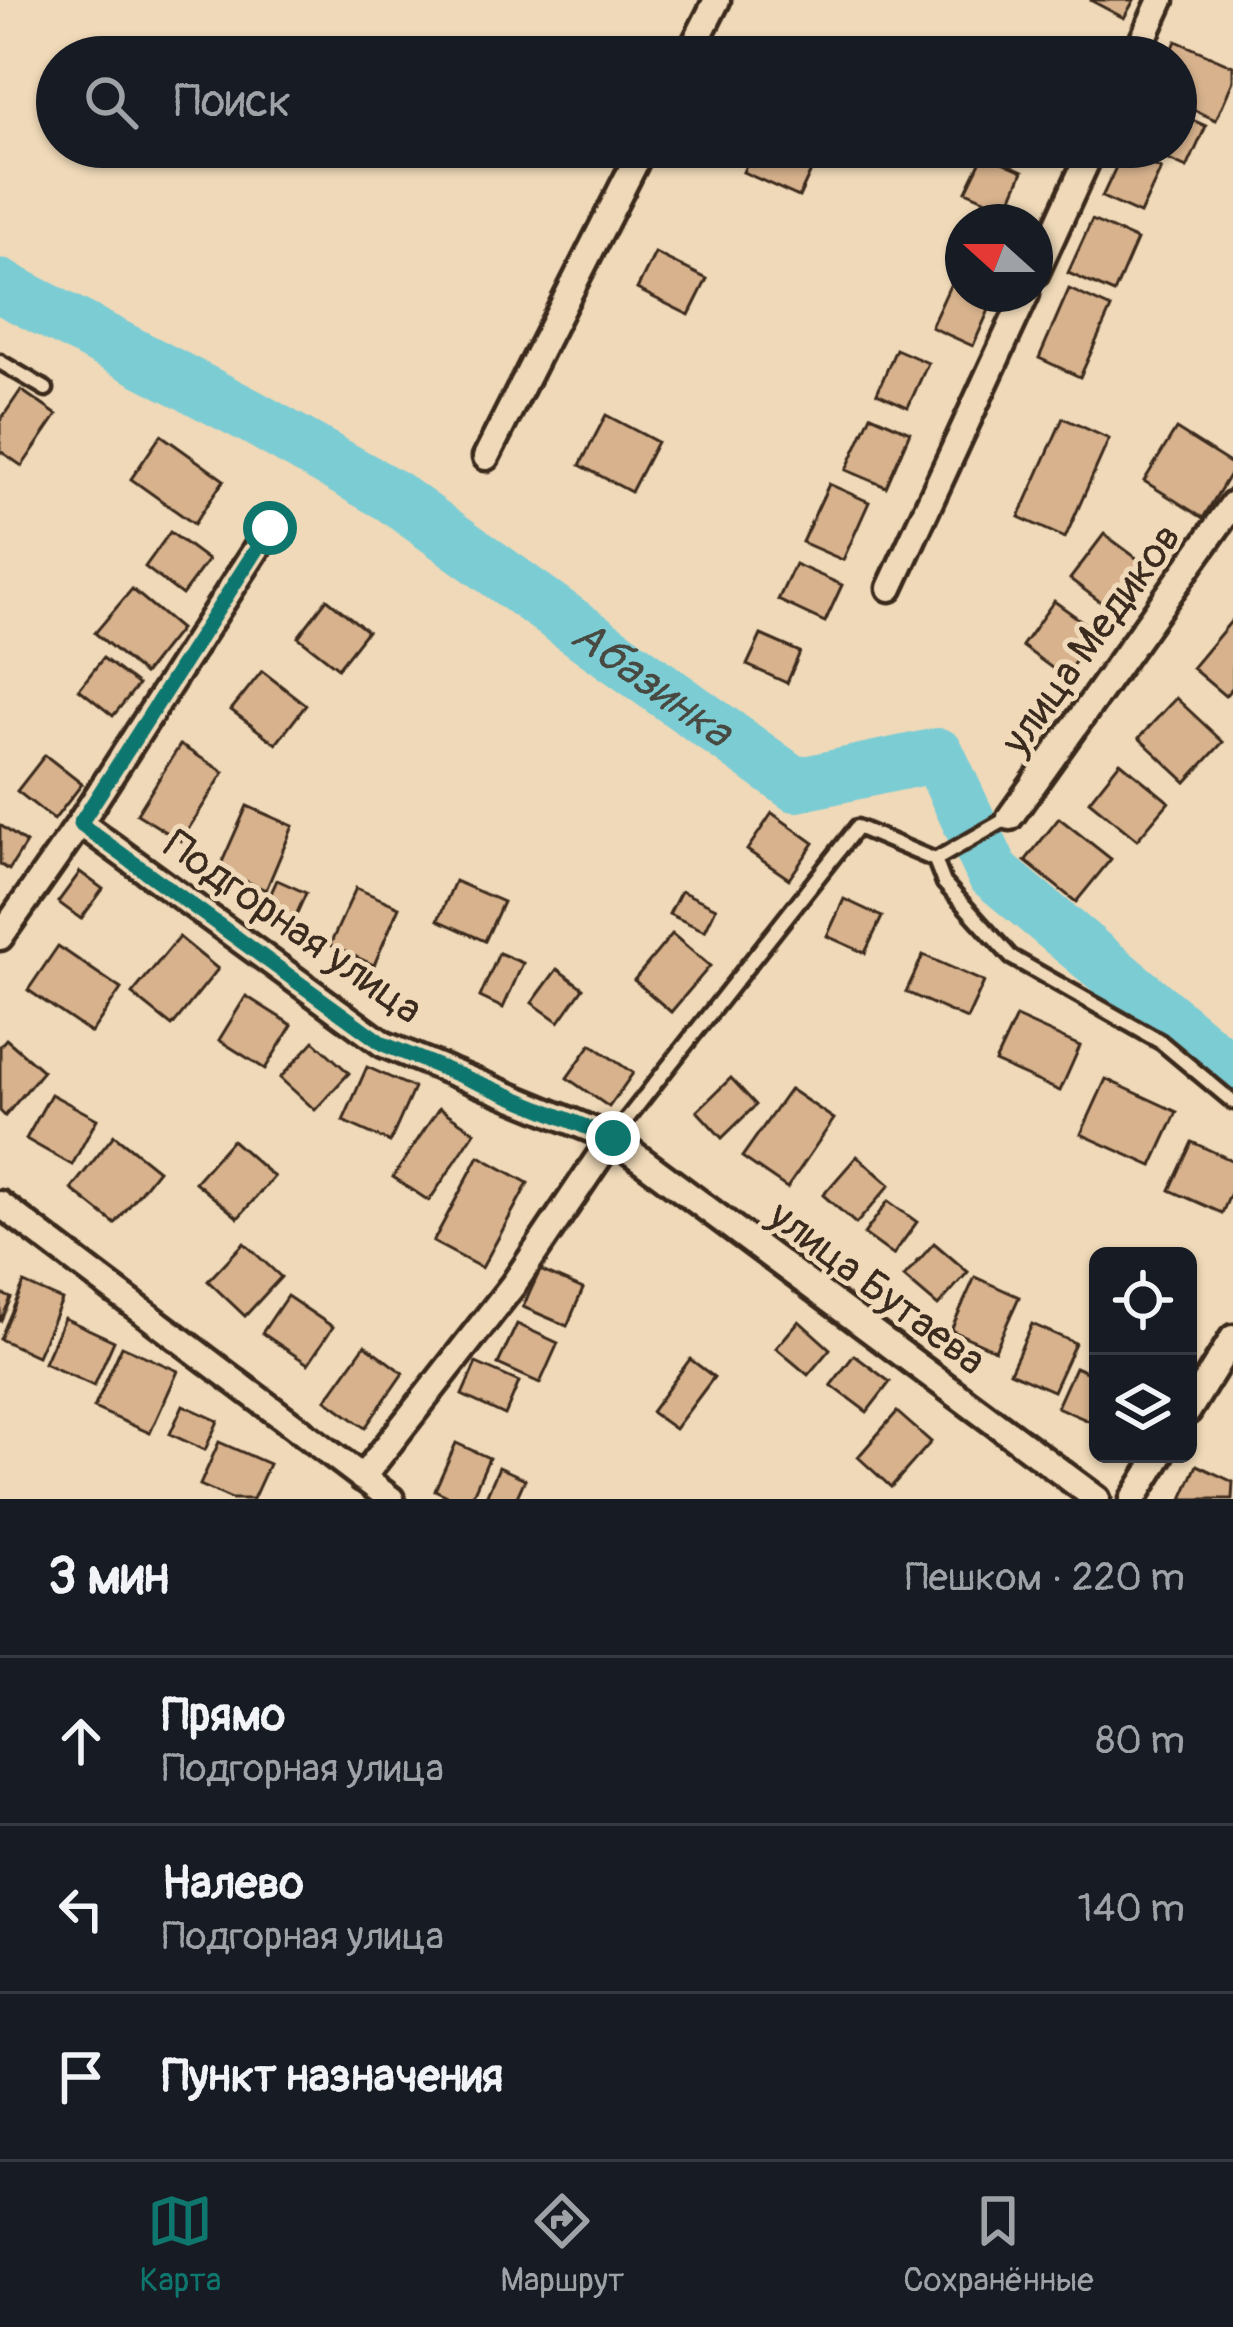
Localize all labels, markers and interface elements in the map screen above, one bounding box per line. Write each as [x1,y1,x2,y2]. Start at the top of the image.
search box [36,36,1197,168]
icon: search [78,69,144,135]
text: Поиск [174,74,291,130]
north arrow [945,204,1053,312]
route start [243,501,297,555]
street label: улица Медиков [990,513,1193,766]
water label: Абазинка [560,608,744,762]
street label: Подгорная улица [154,819,432,1036]
route end [586,1111,640,1165]
street label: улица Бутаева [757,1190,996,1387]
map controls [1089,1247,1197,1463]
button: locate [1089,1247,1197,1355]
button: layers [1089,1355,1197,1463]
text: 3 мин [48,1545,169,1609]
text: Пешком · 220 m [905,1553,1185,1602]
text: Прямо [162,1688,285,1744]
icon: ahead [48,1708,114,1774]
text: 80 m [1096,1716,1185,1765]
text: Подгорная улица [162,1744,444,1793]
text: Налево [162,1856,304,1912]
icon: left [48,1876,114,1942]
text: 140 m [1077,1884,1185,1933]
text: Подгорная улица [162,1912,444,1961]
icon: arrive [48,2044,114,2110]
text: Пункт назначения [162,2049,503,2105]
tab: Карта [139,2188,221,2301]
tab: Маршрут [500,2188,624,2301]
tab: Сохранённые [903,2188,1094,2301]

